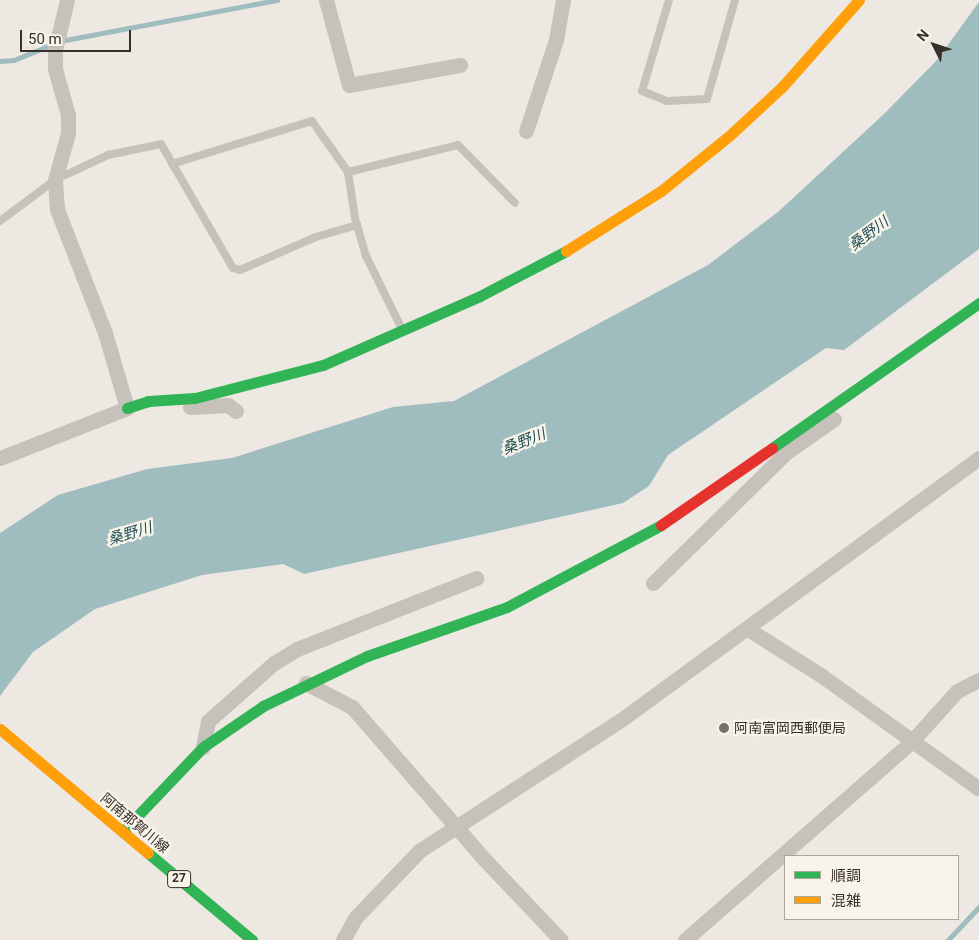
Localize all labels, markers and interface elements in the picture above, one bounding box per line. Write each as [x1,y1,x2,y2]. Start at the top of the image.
scale bar [22,20,134,52]
north arrow [909,20,959,70]
text: N [913,26,932,44]
text: 50 m [28,30,62,48]
water label: 桑野川 [846,213,892,255]
water label: 桑野川 [500,425,548,459]
water label: 桑野川 [106,519,154,549]
place label: 阿南富岡西郵便局 [734,720,846,736]
marker: 阿南富岡西郵便局 [718,722,730,734]
street label: 阿南那賀川線 [97,790,173,856]
legend [784,855,959,920]
text: 順調 [831,867,861,885]
road number: 27 [166,870,192,889]
text: 混雑 [831,892,861,910]

